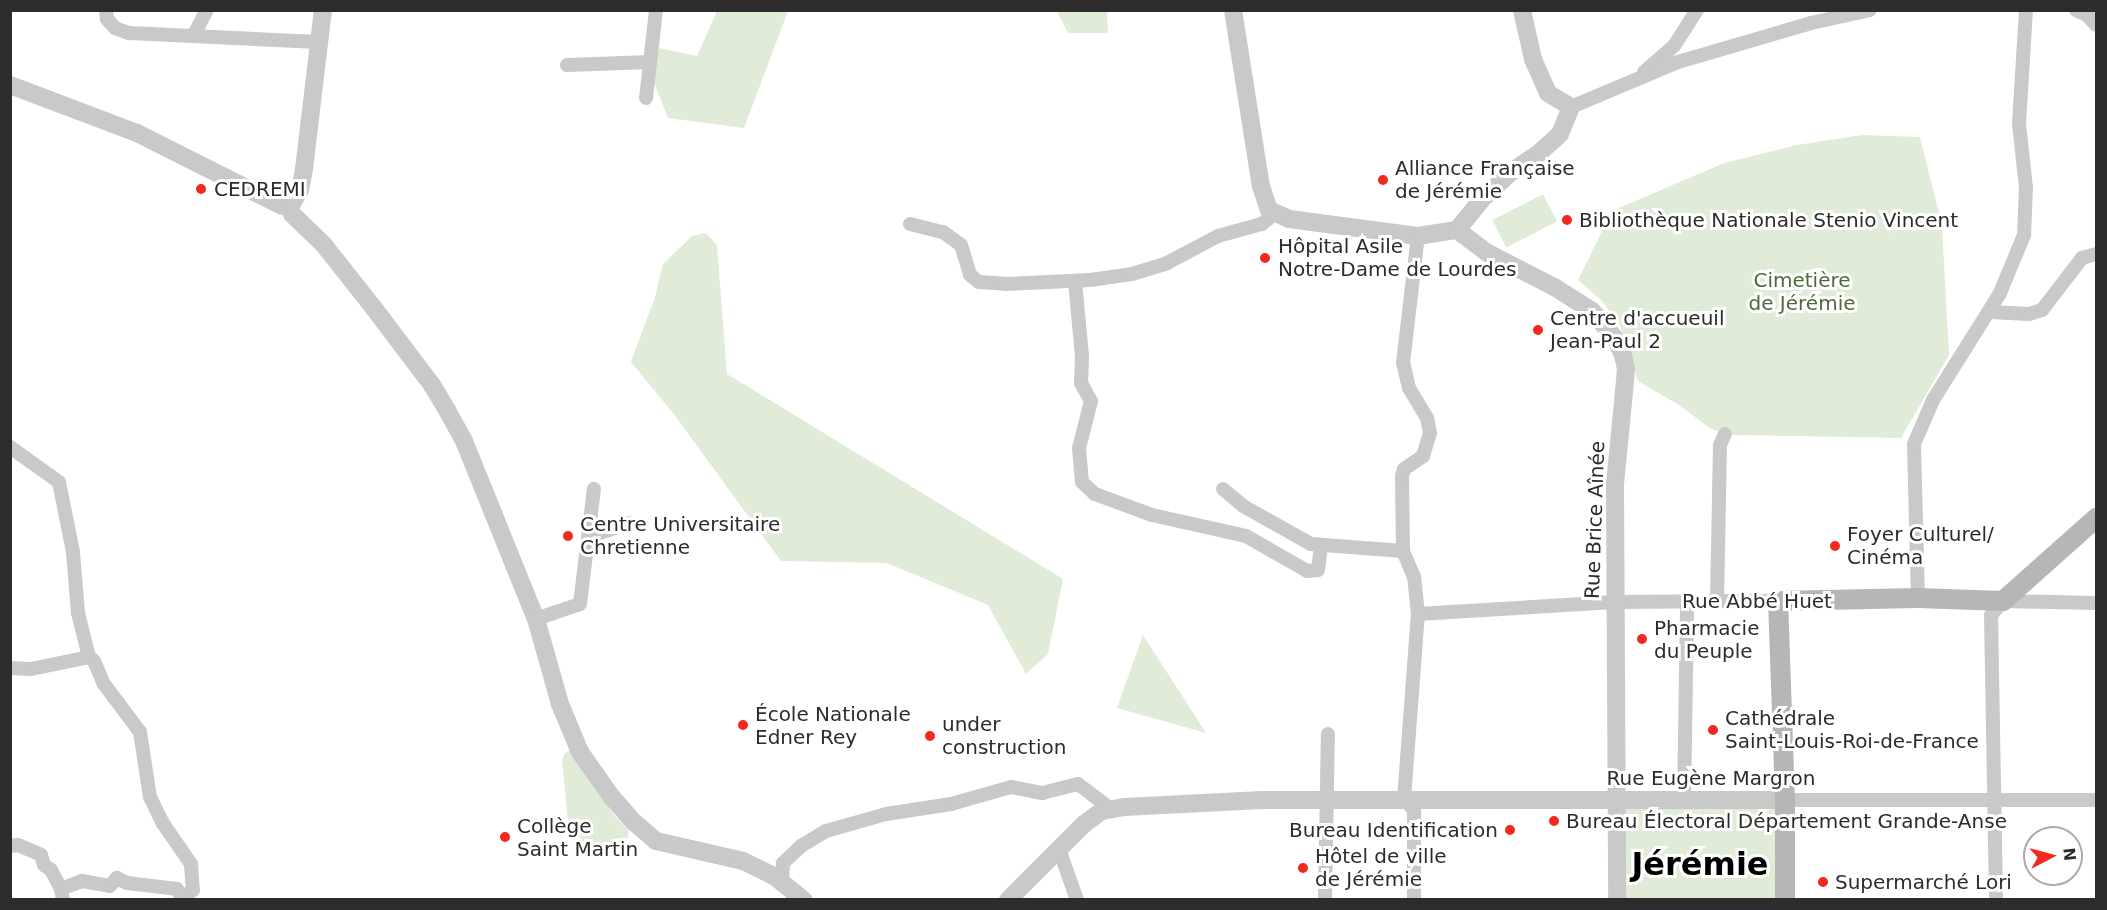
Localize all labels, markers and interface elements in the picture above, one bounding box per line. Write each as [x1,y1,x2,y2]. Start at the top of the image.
place label: Alliance Française de Jérémie [1395,156,1575,203]
marker: Alliance Française de Jérémie [1376,173,1390,187]
place label: CEDREMI [214,177,306,201]
marker: CEDREMI [192,180,210,198]
place label: Bibliothèque Nationale Stenio Vincent [1579,208,1958,232]
marker: Bibliothèque Nationale Stenio Vincent [1560,213,1574,227]
place label: Hôpital Asile Notre-Dame de Lourdes [1278,234,1516,281]
marker: Hôpital Asile Notre-Dame de Lourdes [1256,249,1274,267]
park label: Cimetière de Jérémie [1749,268,1855,315]
place label: Centre d'accueuil Jean-Paul 2 [1550,306,1724,353]
marker: Centre d'accueuil Jean-Paul 2 [1531,323,1545,337]
street label: Rue Brice Aînée [1580,441,1610,599]
place label: Centre Universitaire Chretienne [580,512,780,559]
place label: Foyer Culturel/ Cinéma [1847,522,1994,569]
marker: Centre Universitaire Chretienne [561,529,575,543]
marker: Foyer Culturel/ Cinéma [1828,539,1842,553]
street label: Rue Abbé Huet [1682,589,1832,613]
place label: Pharmacie du Peuple [1654,616,1759,663]
marker: Pharmacie du Peuple [1635,632,1649,646]
place label: École Nationale Edner Rey [755,702,911,749]
place label: Cathédrale Saint-Louis-Roi-de-France [1725,706,1979,753]
place label: under construction [942,712,1066,759]
marker: École Nationale Edner Rey [736,718,750,732]
marker: Cathédrale Saint-Louis-Roi-de-France [1706,723,1720,737]
marker: under construction [923,729,937,743]
street label: Rue Eugène Margron [1607,766,1815,790]
place label: Bureau Électoral Département Grande-Anse [1566,809,2007,833]
place label: Collège Saint Martin [517,814,638,861]
marker: Bureau Électoral Département Grande-Anse [1547,814,1561,828]
place label: Bureau Identification [1289,818,1498,842]
marker: Bureau Identification [1503,823,1517,837]
north arrow [2023,826,2083,886]
marker: Collège Saint Martin [498,830,512,844]
place label: Hôtel de ville de Jérémie [1315,844,1447,891]
district label: Jérémie [1631,845,1769,883]
text: N [2059,847,2080,862]
marker: Hôtel de ville de Jérémie [1296,861,1310,875]
place label: Supermarché Lori [1835,870,2012,894]
marker: Supermarché Lori [1816,875,1830,889]

